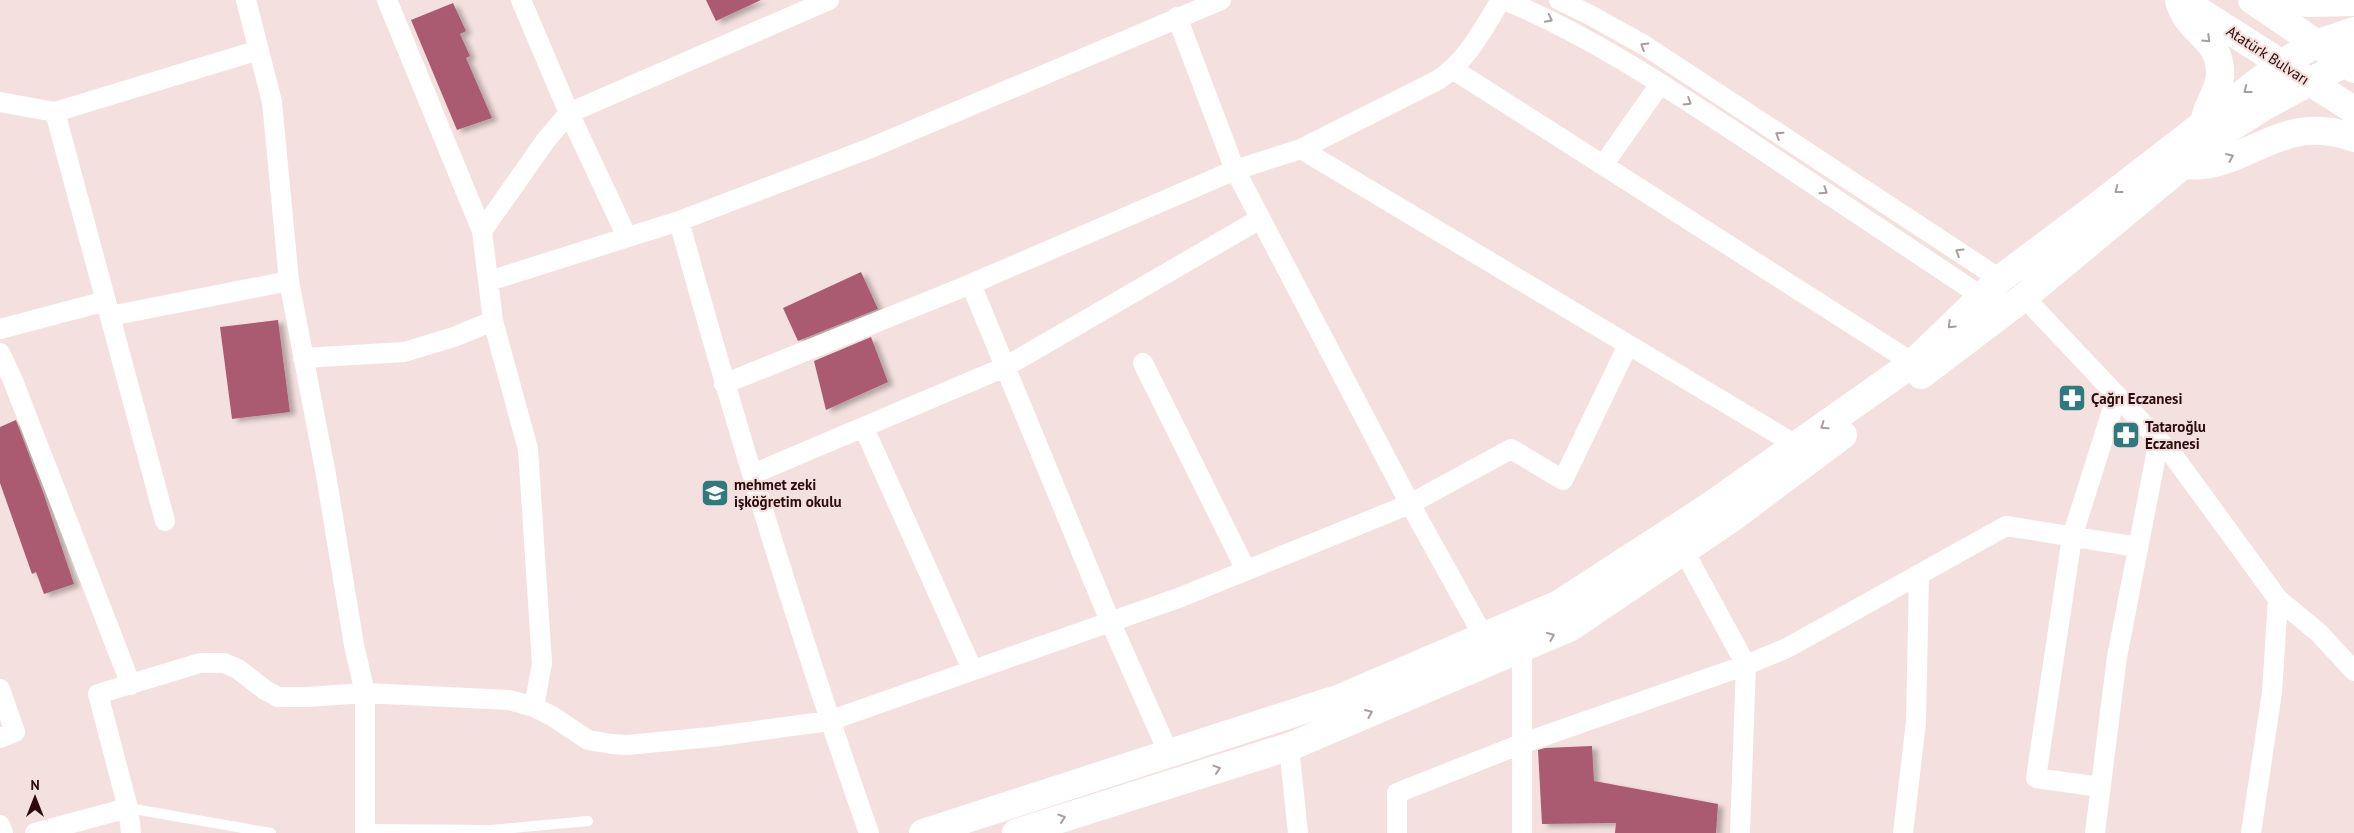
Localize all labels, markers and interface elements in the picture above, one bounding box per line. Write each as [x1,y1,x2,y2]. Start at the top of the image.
one-way arrow [1543,13,1552,23]
street label: Atatürk Bulvarı [2223,21,2313,89]
one-way arrow [2201,33,2210,42]
one-way arrow [1640,42,1649,52]
one-way arrow [2243,84,2252,93]
one-way arrow [1683,95,1692,105]
one-way arrow [1776,132,1785,141]
one-way arrow [2225,152,2234,163]
one-way arrow [2114,184,2124,193]
one-way arrow [1819,185,1828,194]
one-way arrow [1956,249,1965,259]
one-way arrow [1948,319,1957,328]
pharmacy icon: Çağrı Eczanesi [2057,383,2087,413]
place label: Çağrı Eczanesi [2091,389,2182,408]
place label: Tataroğlu Eczanesi [2145,417,2206,453]
one-way arrow [1821,420,1830,429]
pharmacy icon: Tataroğlu Eczanesi [2111,420,2141,450]
place label: mehmet zeki işköğretim okulu [734,475,842,511]
school or university icon: mehmet zeki işköğretim okulu [700,478,730,508]
one-way arrow [1546,631,1555,642]
one-way arrow [1364,708,1373,719]
one-way arrow [1212,765,1221,775]
north arrow [10,773,60,823]
text: N [30,776,40,794]
one-way arrow [1057,814,1066,824]

